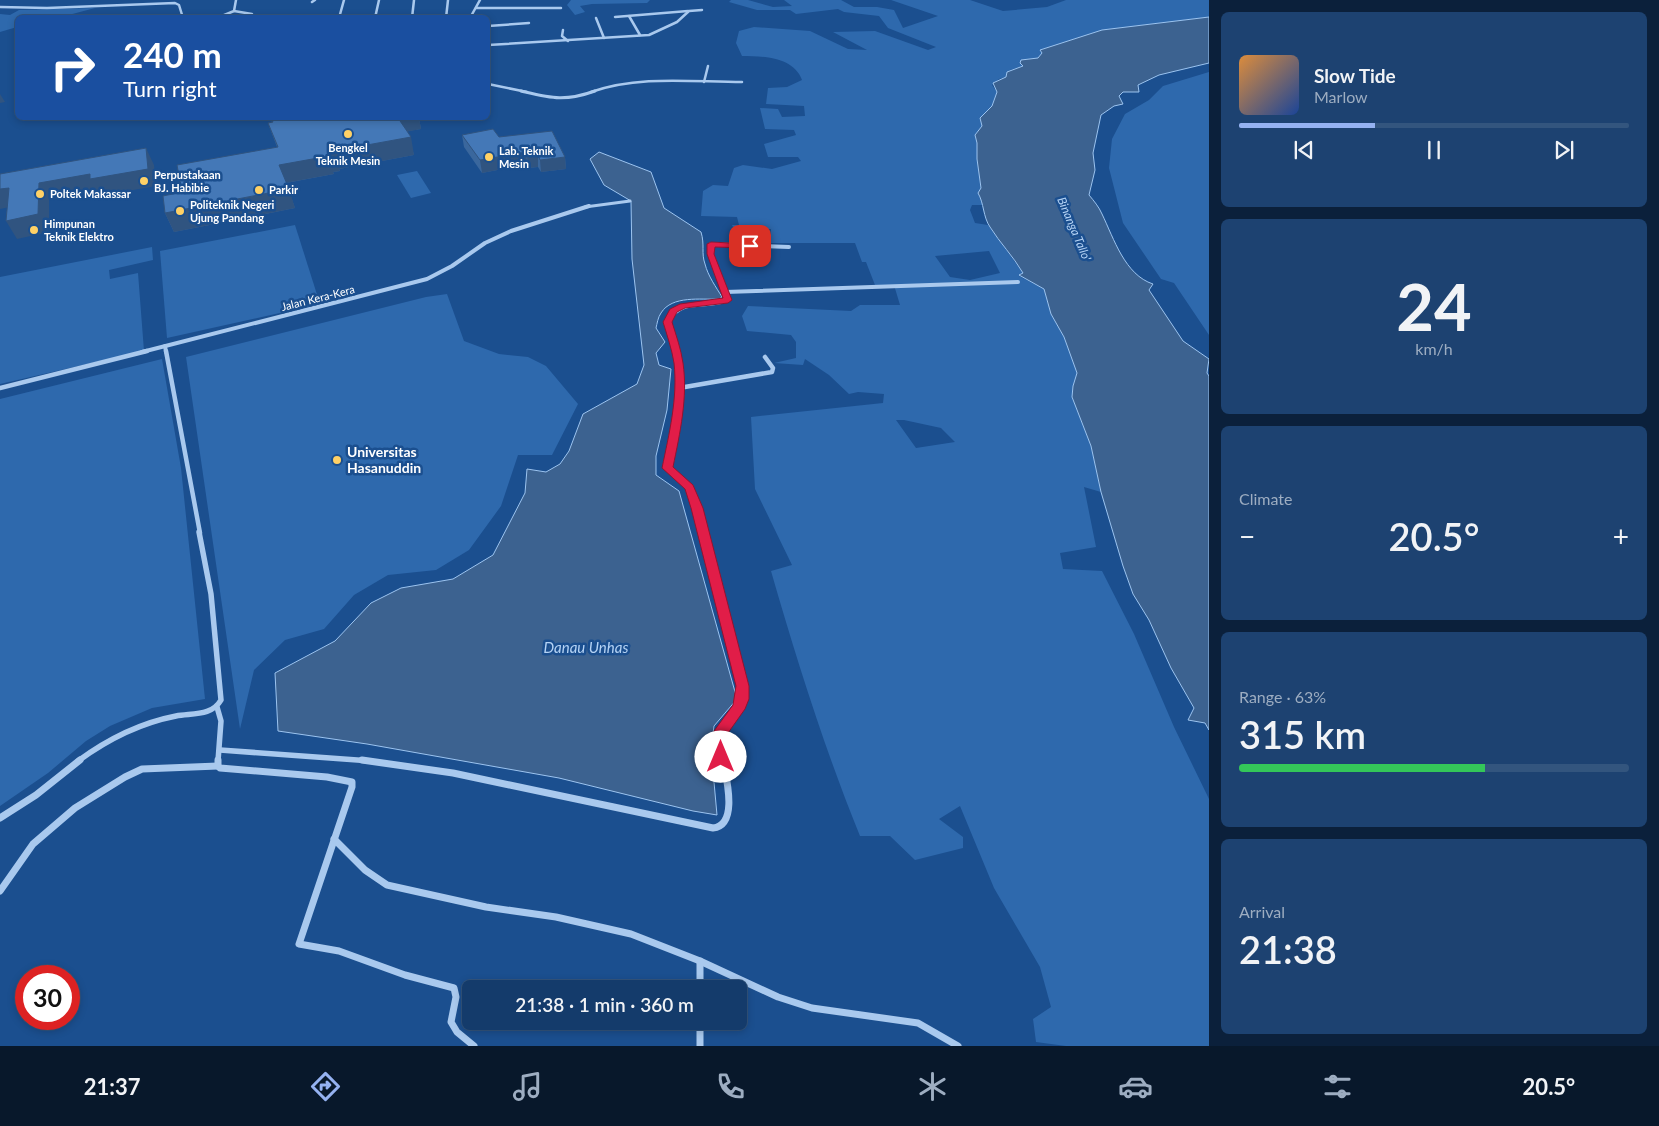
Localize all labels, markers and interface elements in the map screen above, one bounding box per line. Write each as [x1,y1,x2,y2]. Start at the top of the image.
text: 240 m [123,33,222,75]
icon: right [40,35,105,100]
text: Slow Tide [1314,64,1396,87]
text: Turn right [123,75,217,102]
text: Marlow [1314,87,1368,106]
marker: Bengkel Teknik Mesin [342,128,354,140]
icon: previous [1290,136,1318,164]
icon: pause [1420,136,1448,164]
icon: next [1550,136,1578,164]
place label: Bengkel Teknik Mesin [316,141,380,167]
place label: Lab. Teknik Mesin [499,144,554,170]
marker: Lab. Teknik Mesin [483,151,495,163]
place label: Perpustakaan BJ. Habibie [154,168,221,194]
marker: Perpustakaan BJ. Habibie [138,175,150,187]
place label: Parkir [269,183,299,196]
marker: Parkir [253,184,265,196]
place label: Poltek Makassar [50,187,132,200]
marker: Poltek Makassar [34,188,46,200]
water label: Binanga Tallo' [1054,195,1095,264]
place label: Politeknik Negeri Ujung Pandang [190,198,275,224]
marker: Politeknik Negeri Ujung Pandang [174,205,186,217]
place label: Himpunan Teknik Elektro [44,217,114,243]
marker: Himpunan Teknik Elektro [28,224,40,236]
pin [729,225,771,267]
icon: arrive [736,232,764,260]
text: 24 [1396,267,1472,345]
street label: Jalan Kera-Kera [280,282,356,313]
text: km/h [1415,339,1453,358]
place label: Universitas Hasanuddin [347,443,421,476]
marker: Universitas Hasanuddin [331,454,343,466]
text: Climate [1239,489,1292,508]
text: 20.5° [1389,513,1479,559]
text: − [1239,519,1255,553]
text: + [1613,519,1629,553]
water label: Danau Unhas [544,638,628,656]
text: Range · 63% [1239,687,1326,706]
text: 315 km [1239,711,1366,757]
position arrow [694,730,746,782]
text: Arrival [1239,902,1285,921]
text: 21:38 [1239,926,1337,972]
speed limit sign: 30 [15,965,80,1030]
text: 21:38 · 1 min · 360 m [515,993,694,1016]
icon: directions [308,1069,343,1104]
icon: music [510,1069,545,1104]
icon: phone [713,1069,748,1104]
icon: climate [915,1069,950,1104]
icon: car [1118,1069,1153,1104]
icon: filters [1320,1069,1355,1104]
text: 21:37 [84,1073,140,1100]
text: 20.5° [1523,1073,1575,1100]

